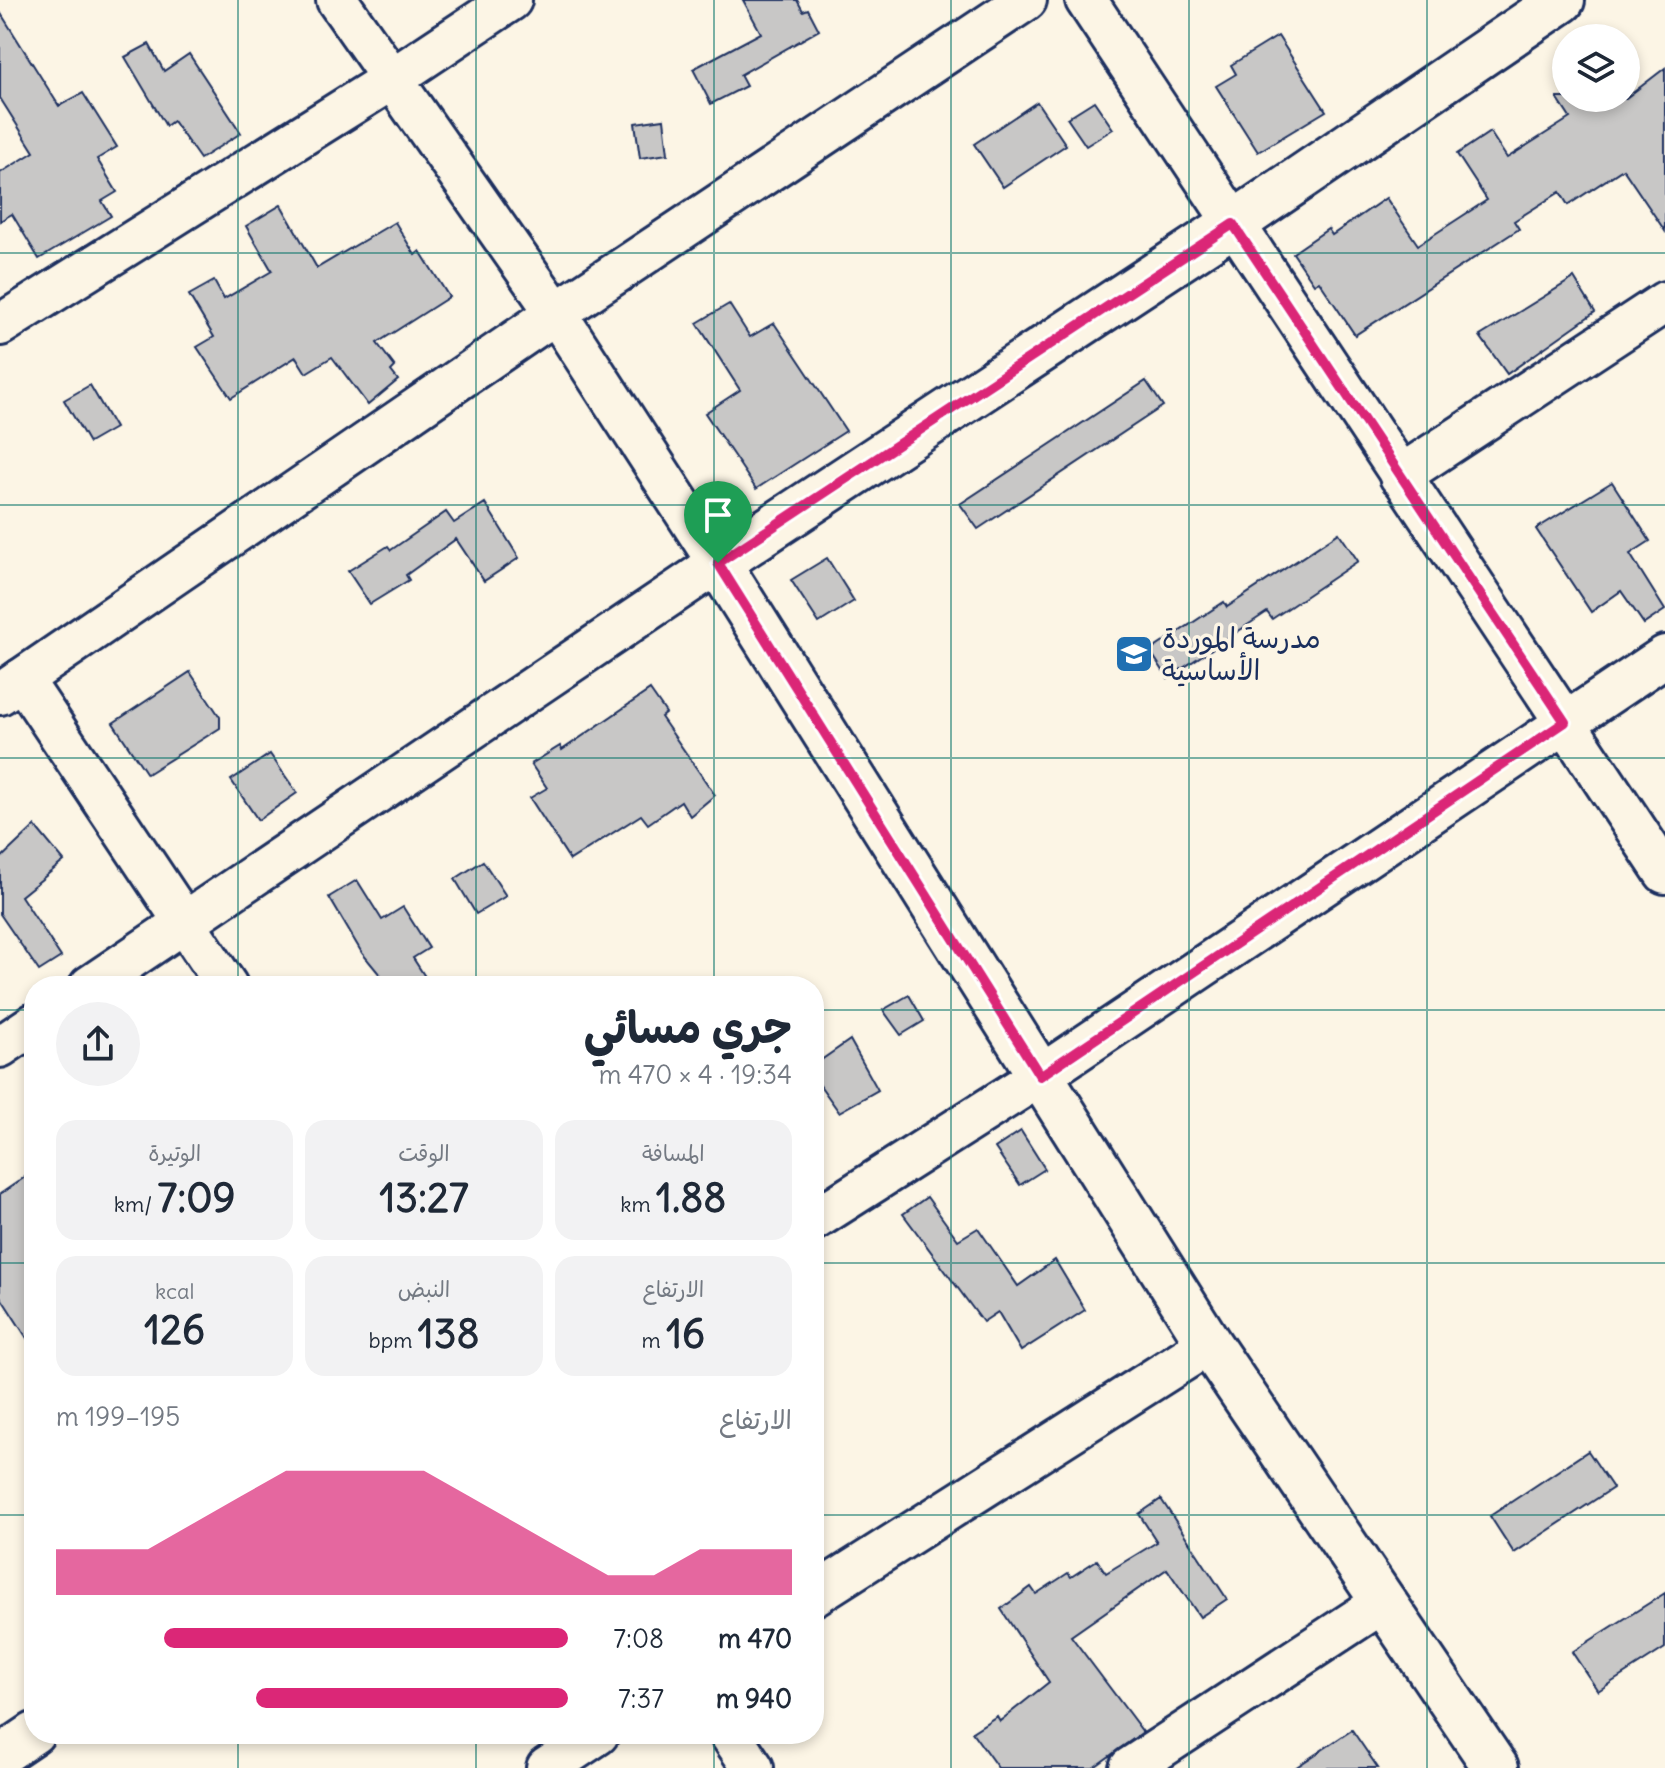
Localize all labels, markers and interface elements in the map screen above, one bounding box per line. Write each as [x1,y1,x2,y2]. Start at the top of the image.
map controls [1552,24,1640,112]
button: layers [1552,24,1640,112]
pin [684,481,752,563]
icon: arrive [696,493,740,537]
place label: مدرسة الموردة الأساسية [1162,620,1321,688]
school or university icon: مدرسة الموردة الأساسية [1113,633,1155,675]
text: جري مسائي [584,1000,792,1055]
button: share [56,1002,140,1086]
text: 19:34 · 4 × 470 m [599,1058,792,1091]
text: الوتيرة [148,1139,201,1167]
text: الوقت [398,1139,450,1167]
text: المسافة [642,1139,705,1167]
text: 7:09 [158,1173,236,1223]
text: 13:27 [379,1173,469,1223]
text: 1.88 [656,1173,726,1223]
text: /km [114,1190,158,1218]
text: km [620,1190,656,1218]
text: النبض [398,1275,450,1303]
text: الارتفاع [642,1275,704,1303]
text: kcal [155,1277,194,1305]
text: 126 [144,1305,205,1355]
text: 138 [418,1309,479,1359]
text: 16 [666,1309,705,1359]
text: bpm [369,1326,418,1354]
text: m [642,1326,666,1354]
text: 195–199 m [56,1400,180,1433]
text: الارتفاع [719,1403,792,1436]
text: 7:08 [613,1622,664,1655]
text: 470 m [718,1622,792,1655]
text: 7:37 [618,1682,664,1715]
text: 940 m [716,1682,792,1715]

